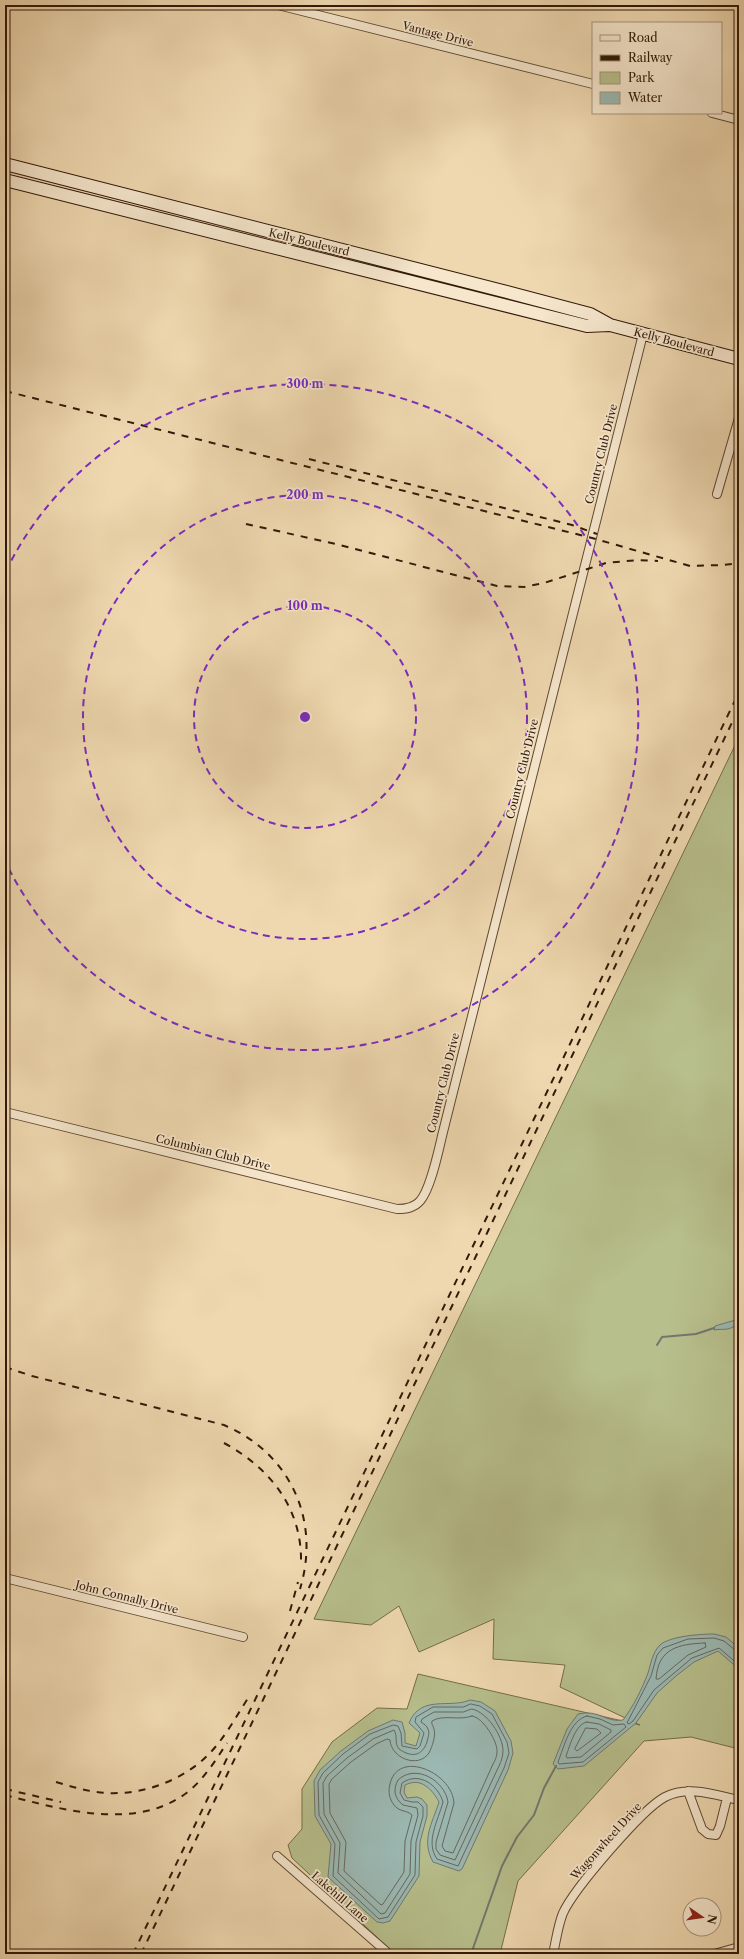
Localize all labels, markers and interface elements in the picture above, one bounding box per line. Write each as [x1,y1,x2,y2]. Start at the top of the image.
street label: Vantage Drive [400,18,475,50]
legend [592,22,722,114]
text: Road [628,30,658,45]
text: Railway [628,50,673,65]
text: Park [628,70,655,85]
text: Water [627,90,662,105]
street label: Kelly Boulevard [267,225,351,259]
street label: Kelly Boulevard [632,325,716,360]
text: 300 m [286,376,324,391]
street label: Country Club Drive [582,402,620,506]
text: 200 m [286,487,324,502]
text: 100 m [287,598,323,613]
centre of rings [298,710,312,724]
street label: Country Club Drive [503,717,541,821]
street label: Country Club Drive [424,1031,462,1135]
street label: Columbian Club Drive [154,1131,272,1173]
street label: John Connally Drive [72,1577,180,1617]
street label: Wagonwheel Drive [567,1800,644,1883]
street label: Lakehill Lane [309,1868,371,1926]
north arrow [682,1897,722,1937]
text: N [704,1913,720,1926]

